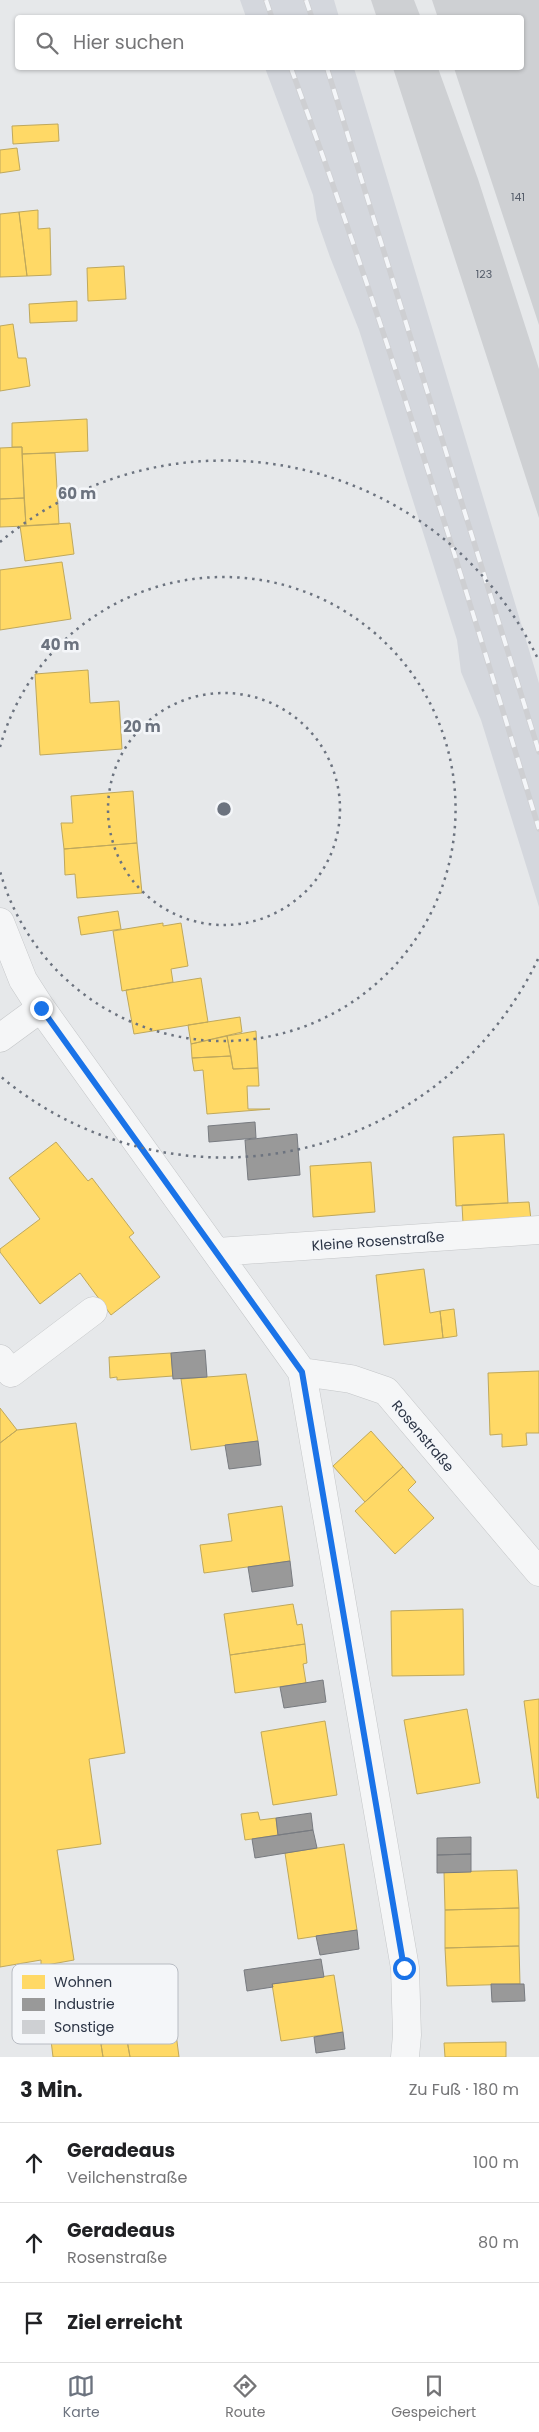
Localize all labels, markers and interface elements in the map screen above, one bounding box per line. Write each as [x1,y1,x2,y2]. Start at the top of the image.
search box [15,15,524,70]
icon: search [33,29,61,57]
text: Hier suchen [73,29,184,56]
house number: 141 [511,189,525,205]
house number: 123 [476,266,492,282]
text: 60 m [58,483,96,504]
text: 40 m [40,634,80,655]
text: 20 m [123,716,161,737]
centre of rings [215,800,233,818]
route end [30,997,53,1020]
street label: Kleine Rosenstraße [311,1226,445,1256]
street label: Rosenstraße [387,1396,459,1476]
route start [393,1957,416,1980]
legend [12,1964,178,2044]
text: Wohnen [54,1972,112,1992]
text: Industrie [54,1994,115,2014]
text: Sonstige [54,2017,114,2037]
text: 3 Min. [20,2075,83,2104]
text: Zu Fuß · 180 m [409,2078,519,2101]
text: Geradeaus [67,2137,175,2164]
icon: ahead [20,2149,48,2177]
text: 100 m [473,2151,519,2174]
text: Veilchenstraße [67,2166,188,2189]
text: Geradeaus [67,2217,175,2244]
icon: ahead [20,2229,48,2257]
text: 80 m [478,2231,519,2254]
text: Rosenstraße [67,2246,167,2269]
icon: arrive [20,2309,48,2337]
text: Ziel erreicht [67,2309,183,2336]
tab: Karte [63,2372,100,2423]
tab: Route [225,2372,266,2423]
tab: Gespeichert [391,2372,476,2423]

